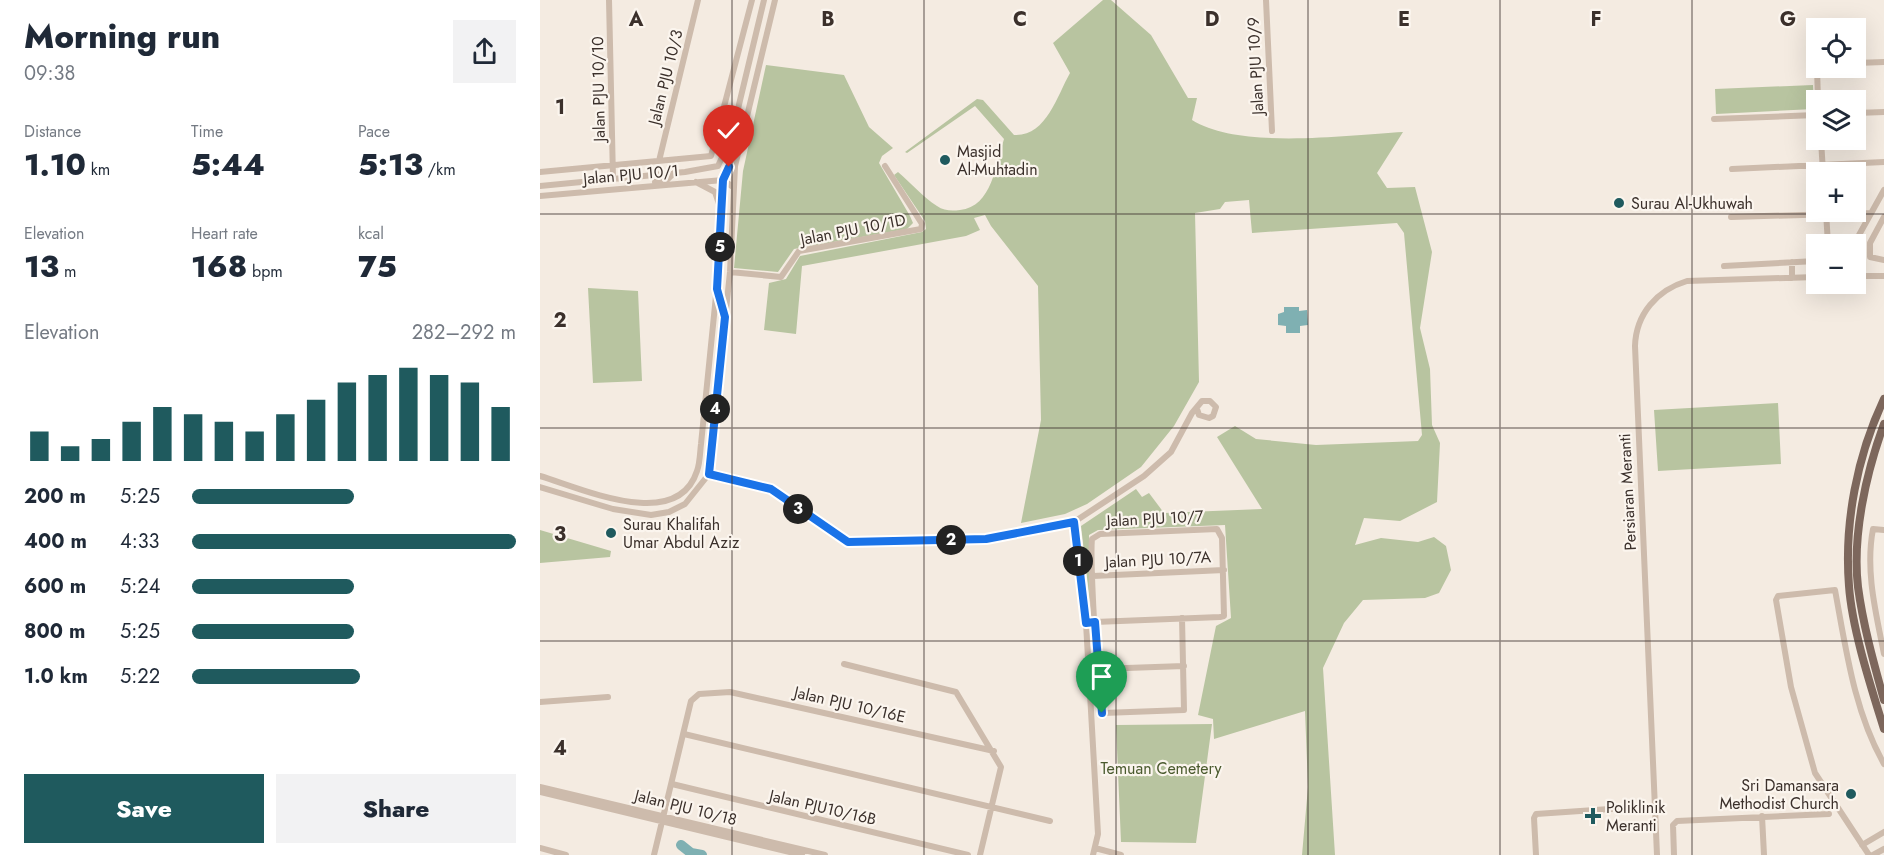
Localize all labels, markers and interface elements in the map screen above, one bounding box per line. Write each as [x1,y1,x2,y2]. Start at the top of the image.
text: A [628,5,644,34]
text: B [821,5,835,34]
text: C [1013,5,1027,34]
text: D [1205,5,1219,34]
text: E [1398,5,1410,34]
text: F [1590,5,1602,34]
text: G [1780,5,1796,34]
text: Morning run [24,13,220,60]
street label: Jalan PJU 10/9 [1241,17,1270,117]
map controls [1806,18,1866,294]
button: locate [1806,18,1866,78]
button: share [453,20,516,83]
street label: Jalan PJU 10/3 [642,27,688,129]
street label: Jalan PJU 10/10 [586,36,611,144]
text: 09:38 [24,59,75,88]
button: layers [1806,90,1866,150]
text: 1 [555,93,565,122]
pin [703,105,754,167]
icon: check [712,114,745,147]
text: Distance [24,120,81,143]
text: Time [191,120,223,143]
text: Pace [358,120,390,143]
place label: Masjid Al-Muhtadin [957,140,1038,181]
text: 1.10 [24,143,86,186]
text: 5:44 [191,143,265,186]
text: 5:13 [358,143,423,186]
marker: Masjid Al-Muhtadin [938,153,952,167]
text: km [86,158,110,181]
text: /km [423,158,456,181]
street label: Jalan PJU 10/1 [580,159,680,190]
button: + [1806,162,1866,222]
place label: Surau Al-Ukhuwah [1631,192,1753,215]
marker: Surau Al-Ukhuwah [1612,196,1626,210]
street label: Jalan PJU 10/1D [797,208,908,251]
text: Elevation [24,222,84,245]
text: Heart rate [191,222,258,245]
text: kcal [358,222,384,245]
pin: 5 [705,232,735,262]
button: − [1806,234,1866,294]
text: 5 [715,235,725,258]
text: 13 [24,245,59,288]
text: 168 [191,245,247,288]
text: 75 [358,245,397,288]
text: m [59,260,76,283]
text: bpm [247,260,283,283]
text: 2 [553,306,567,335]
text: Elevation [24,318,99,347]
text: 282–292 m [412,318,516,347]
pin: 4 [700,394,730,424]
text: 4 [709,397,721,420]
street label: Persiaran Meranti [1613,433,1642,551]
text: 200 m [24,482,86,511]
text: 5:25 [120,482,160,511]
pin: 3 [783,494,813,524]
text: 3 [793,497,803,520]
street label: Jalan PJU 10/7 [1104,504,1205,533]
place label: Surau Khalifah Umar Abdul Aziz [623,513,740,554]
text: 3 [554,520,566,549]
pin: 2 [936,525,966,555]
marker: Surau Khalifah Umar Abdul Aziz [604,526,618,540]
text: 400 m [24,527,87,556]
text: 4:33 [120,527,160,556]
text: 2 [946,528,956,551]
street label: Jalan PJU 10/7A [1103,545,1212,574]
pin: 1 [1063,546,1093,576]
text: 1 [1074,549,1082,572]
text: 600 m [24,572,86,601]
text: 5:24 [120,572,160,601]
text: 800 m [24,617,85,646]
text: 5:25 [120,617,160,646]
pin [1076,651,1127,713]
icon: arrive [1085,660,1118,693]
text: 1.0 km [24,662,88,691]
text: 5:22 [120,662,160,691]
street label: Jalan PJU 10/16E [790,680,908,728]
text: 4 [553,734,567,763]
park label: Temuan Cemetery [1101,757,1222,780]
button: Save [24,774,264,843]
button: Share [276,774,516,843]
place label: Sri Damansara Methodist Church [1719,774,1839,815]
street label: Jalan PJU 10/18 [630,783,739,831]
street label: Jalan PJU10/16B [765,784,879,831]
marker: Sri Damansara Methodist Church [1844,787,1858,801]
place label: Poliklinik Meranti [1606,796,1666,837]
marker: Poliklinik Meranti [1584,807,1602,825]

